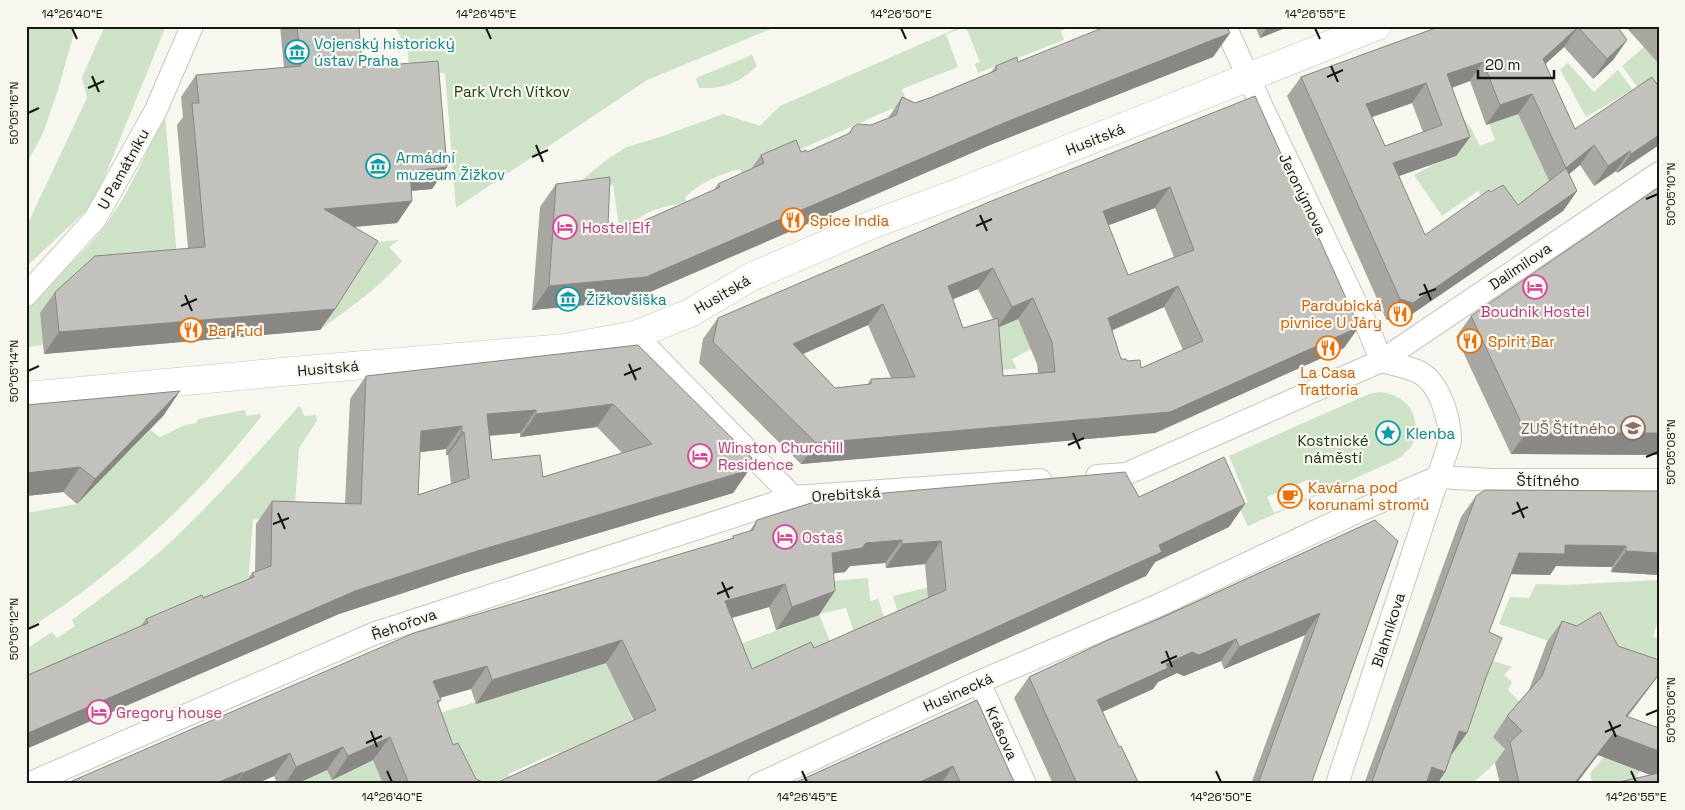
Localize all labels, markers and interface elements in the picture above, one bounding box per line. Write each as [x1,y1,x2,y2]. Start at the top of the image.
text: 14°26'40"E [41,6,103,22]
text: 14°26'45"E [456,6,517,22]
text: 14°26'50"E [870,6,932,22]
text: 14°26'55"E [1285,6,1346,22]
place label: Vojenský historický ústav Praha [314,34,455,70]
museum icon: Vojenský historický ústav Praha [284,39,310,65]
scale bar [1478,48,1554,80]
text: 20 m [1485,55,1520,74]
text: 50°05'16"N [6,82,22,144]
park label: Park Vrch Vítkov [454,82,570,101]
street label: Husitská [1063,118,1128,159]
street label: U Památníku [93,125,153,213]
place label: Armádní muzeum Žižkov [396,148,505,184]
street label: Jeronýmova [1275,150,1331,238]
museum icon: Armádní muzeum Žižkov [365,153,391,179]
text: 50°05'10"N [1663,162,1679,226]
restaurant icon: Spice India [780,207,806,233]
place label: Spice India [810,211,889,230]
hotel icon: Hostel Elf [552,214,578,240]
place label: Hostel Elf [582,218,651,237]
street label: Dalimilova [1485,238,1555,294]
street label: Husitská [690,270,754,318]
hotel icon: Boudnik Hostel [1522,274,1548,300]
museum icon: Žižkovšiška [555,286,581,312]
place label: Žižkovšiška [586,290,667,309]
place label: Pardubická pivnice U Járy [1280,296,1382,332]
restaurant icon: Pardubická pivnice U Járy [1387,301,1413,327]
place label: Boudnik Hostel [1481,302,1589,321]
restaurant icon: Bar Fud [178,317,204,343]
place label: Bar Fud [208,321,263,340]
restaurant icon: Spirit Bar [1457,328,1483,354]
place label: Spirit Bar [1488,332,1555,351]
restaurant icon: La Casa Trattoria [1315,335,1341,361]
text: 50°05'14"N [6,340,22,402]
street label: Husitská [296,356,360,380]
place label: La Casa Trattoria [1298,363,1359,399]
school or university icon: ZUŠ Štítného [1620,415,1646,441]
place label: ZUŠ Štítného [1521,419,1616,438]
text: 50°05'08"N [1663,419,1679,485]
place icon: Klenba [1375,420,1401,446]
place label: Klenba [1406,424,1456,443]
park label: Kostnické náměstí [1297,431,1369,467]
place label: Winston Churchill Residence [718,438,843,474]
hotel icon: Winston Churchill Residence [687,443,713,469]
street label: Štítného [1516,471,1580,490]
place label: Kavárna pod korunami stromů [1308,478,1429,514]
street label: Orebitská [811,482,881,506]
cafe icon: Kavárna pod korunami stromů [1277,483,1303,509]
hotel icon: Ostaš [772,524,798,550]
place label: Ostaš [802,528,843,547]
street label: Blahníkova [1367,590,1409,670]
text: 50°05'12"N [6,598,22,660]
street label: Řehořova [369,604,439,644]
street label: Husinecká [920,668,996,716]
text: 50°05'06"N [1663,677,1679,743]
hotel icon: Gregory house [86,699,112,725]
place label: Gregory house [116,703,222,722]
street label: Krásova [982,703,1022,763]
text: 14°26'40"E [361,789,423,805]
text: 14°26'45"E [777,789,838,805]
text: 14°26'50"E [1190,789,1252,805]
text: 14°26'55"E [1606,789,1667,805]

